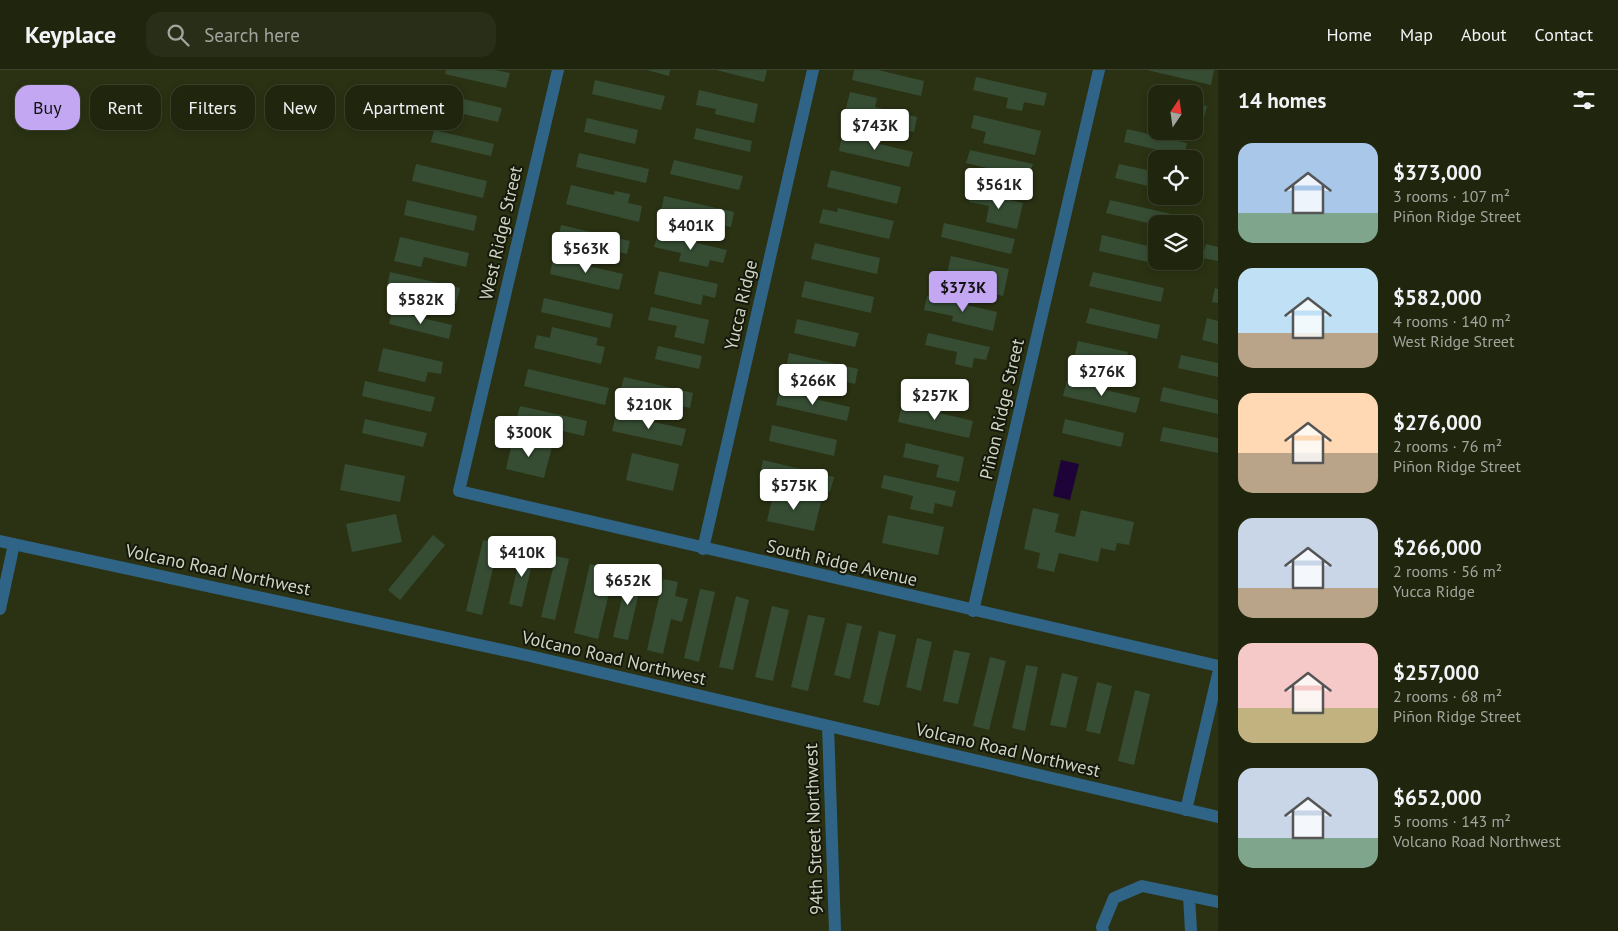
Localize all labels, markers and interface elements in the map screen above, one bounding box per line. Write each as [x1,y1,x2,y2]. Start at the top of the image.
search box [146,12,496,57]
text: Keyplace [25,19,116,50]
icon: search [164,21,192,49]
text: Search here [204,23,300,47]
text: Home [1326,23,1372,46]
text: Map [1400,23,1433,46]
text: About [1461,23,1507,46]
text: Contact [1535,23,1593,46]
chip: Buy [15,85,80,130]
chip: Rent [90,85,161,130]
chip: Filters [171,85,255,130]
chip: New [265,85,335,130]
chip: Apartment [345,85,463,130]
north arrow [1148,85,1202,140]
map controls [1148,85,1203,270]
icon: filters [1570,86,1598,114]
text: 14 homes [1238,87,1326,114]
pin: $743K [840,108,910,151]
text: $743K [852,115,898,135]
button: locate [1148,150,1203,205]
text: $373,000 [1393,159,1482,186]
icon: home [1278,163,1338,223]
street label: West Ridge Street [474,164,527,302]
pin: $561K [964,168,1034,210]
text: $561K [976,174,1022,194]
text: 3 rooms · 107 m² [1393,186,1510,206]
text: Piñon Ridge Street [1393,206,1521,226]
pin: $401K [656,208,726,251]
text: $401K [668,215,714,235]
button: layers [1148,215,1203,270]
pin: $563K [551,232,621,274]
text: $563K [563,238,609,258]
street label: Yucca Ridge [719,257,762,352]
pin: $373K [928,270,998,313]
text: $373K [940,277,986,297]
pin: $582K [386,282,456,325]
text: $582,000 [1393,284,1482,311]
icon: home [1278,288,1338,348]
text: $582K [398,289,444,309]
text: 4 rooms · 140 m² [1393,311,1511,331]
text: West Ridge Street [1393,331,1514,351]
street label: Piñon Ridge Street [974,336,1029,482]
pin: $276K [1067,354,1137,397]
text: $276K [1079,361,1125,381]
pin: $266K [778,364,848,406]
text: $266K [790,370,836,390]
pin: $257K [900,378,970,421]
text: $257K [912,385,958,405]
pin: $210K [614,388,684,430]
text: $210K [626,394,672,414]
text: $276,000 [1393,409,1482,436]
icon: home [1278,413,1338,473]
pin: $300K [494,416,564,458]
text: $300K [506,422,552,442]
text: 2 rooms · 76 m² [1393,436,1502,456]
text: Piñon Ridge Street [1393,456,1521,476]
pin: $575K [759,468,829,511]
text: $575K [771,475,817,495]
street label: South Ridge Avenue [764,534,920,591]
text: $266,000 [1393,534,1482,561]
pin: $410K [487,536,557,578]
street label: Volcano Road Northwest [123,538,313,600]
icon: home [1278,538,1338,598]
text: $410K [499,542,545,562]
text: 2 rooms · 56 m² [1393,561,1502,581]
pin: $652K [593,564,663,606]
text: $652K [605,570,651,590]
text: Yucca Ridge [1393,581,1475,601]
street label: Volcano Road Northwest [519,625,709,690]
text: $257,000 [1393,659,1479,686]
icon: home [1278,663,1338,723]
text: 2 rooms · 68 m² [1393,686,1502,706]
text: Piñon Ridge Street [1393,706,1521,726]
street label: Volcano Road Northwest [913,717,1103,782]
street label: 94th Street Northwest [799,743,828,915]
text: $652,000 [1393,784,1482,811]
icon: home [1278,788,1338,848]
text: 5 rooms · 143 m² [1393,811,1511,831]
text: Volcano Road Northwest [1393,831,1561,851]

